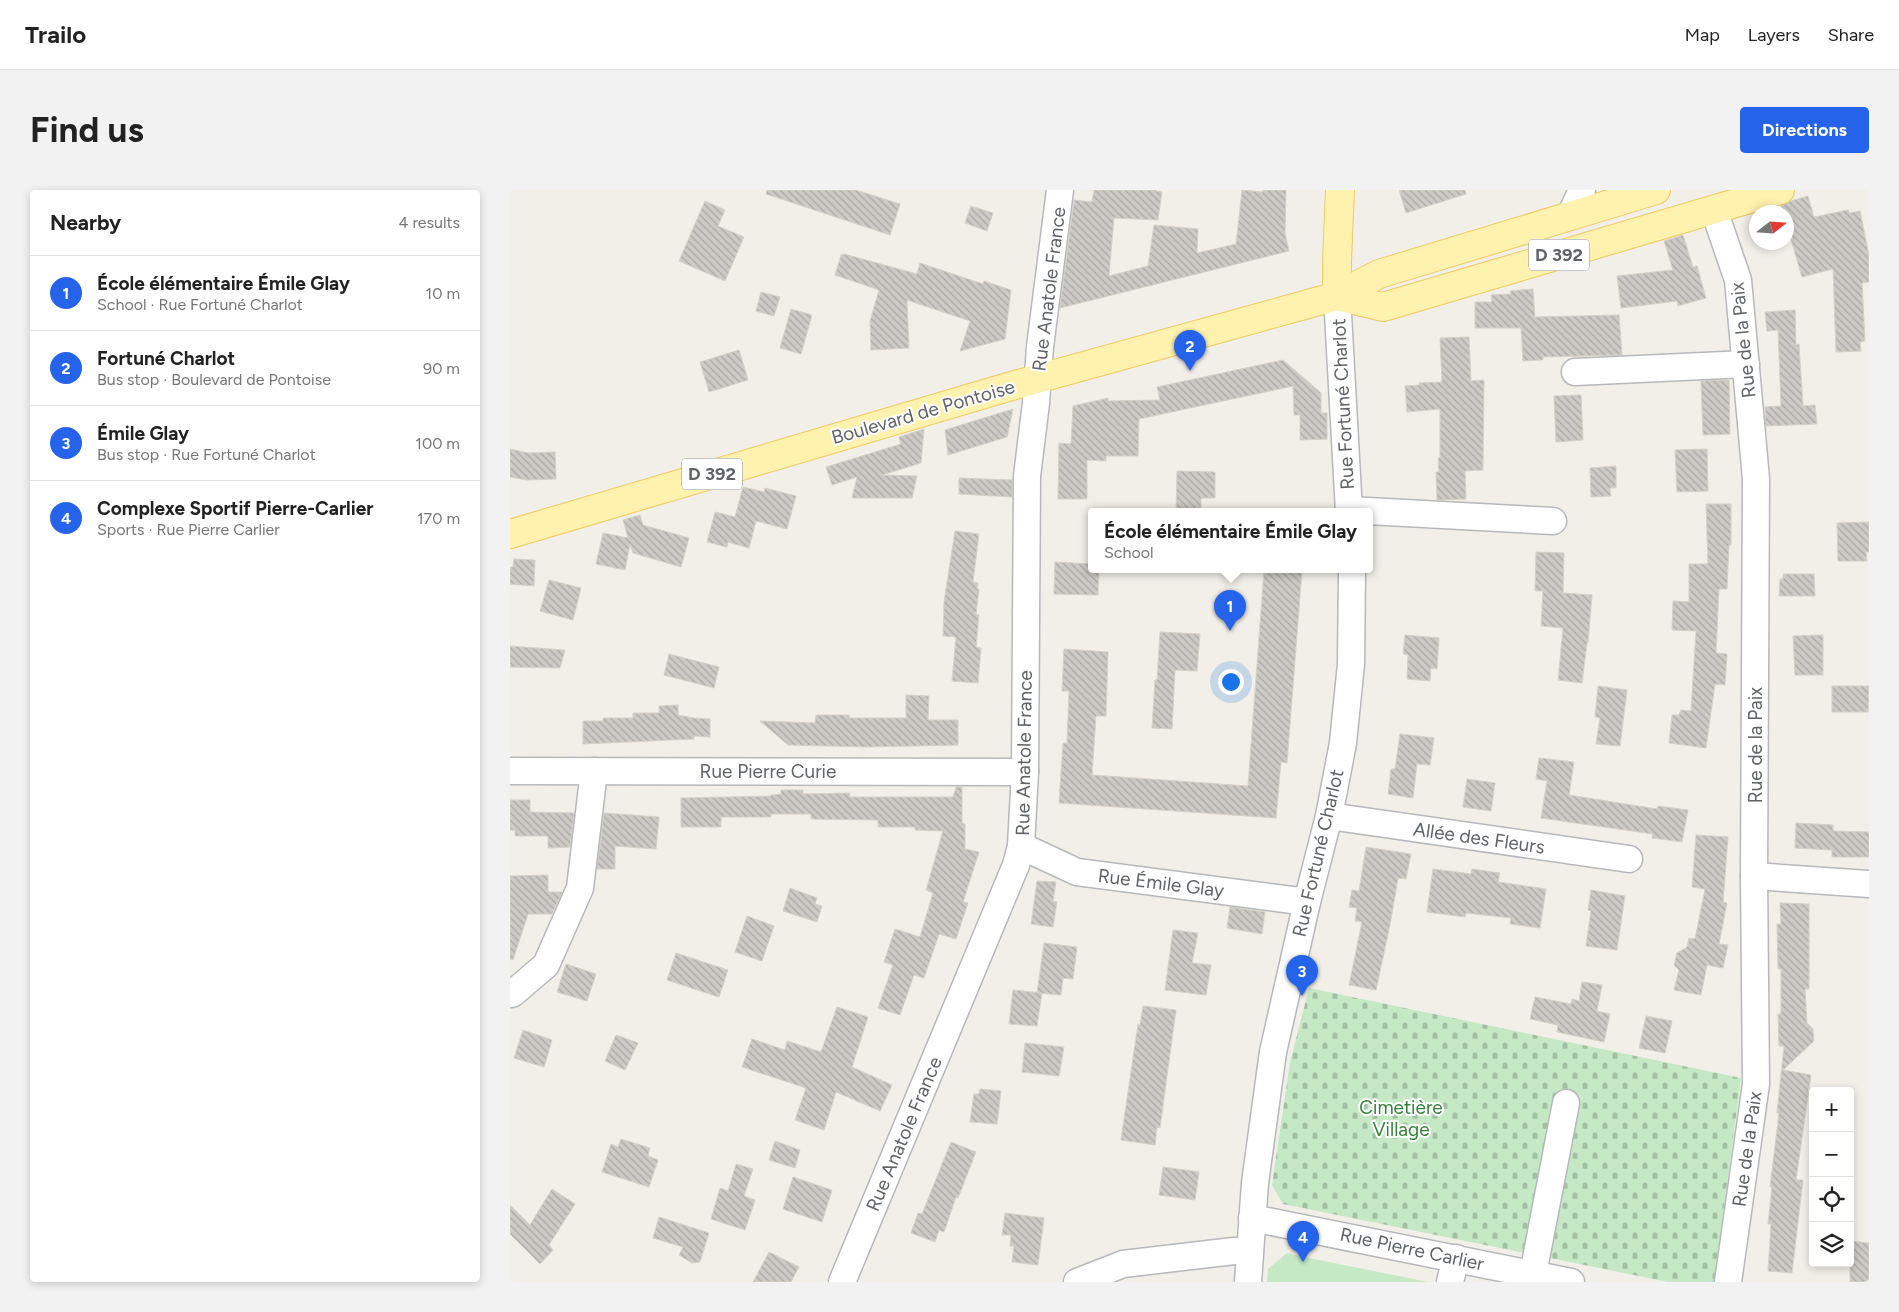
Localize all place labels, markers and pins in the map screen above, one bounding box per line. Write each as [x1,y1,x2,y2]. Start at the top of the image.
pin: 2 [1174,330,1206,371]
pin: 1 [1214,590,1246,631]
pin: 3 [1286,955,1318,996]
pin: 4 [1287,1221,1319,1262]

